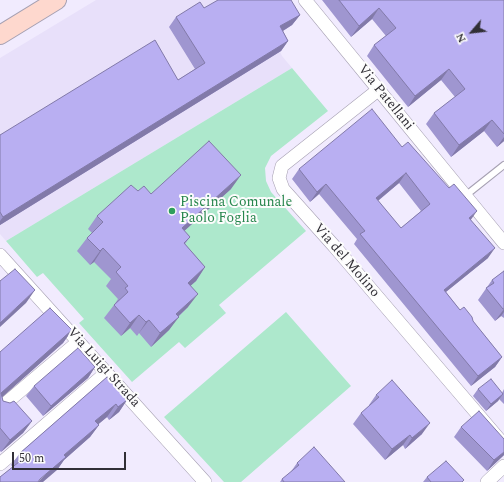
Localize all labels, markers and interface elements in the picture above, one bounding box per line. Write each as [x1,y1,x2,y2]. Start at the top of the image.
north arrow [452,12,492,52]
text: N [451,30,471,46]
street label: Via Patellani [353,62,417,134]
place label: Piscina Comunale Paolo Foglia [180,195,292,228]
marker: Piscina Comunale Paolo Foglia [167,206,177,216]
street label: Via del Molino [309,221,383,301]
street label: Via Luigi Strada [63,325,143,411]
scale bar [14,444,128,470]
text: 50 m [19,449,44,468]

